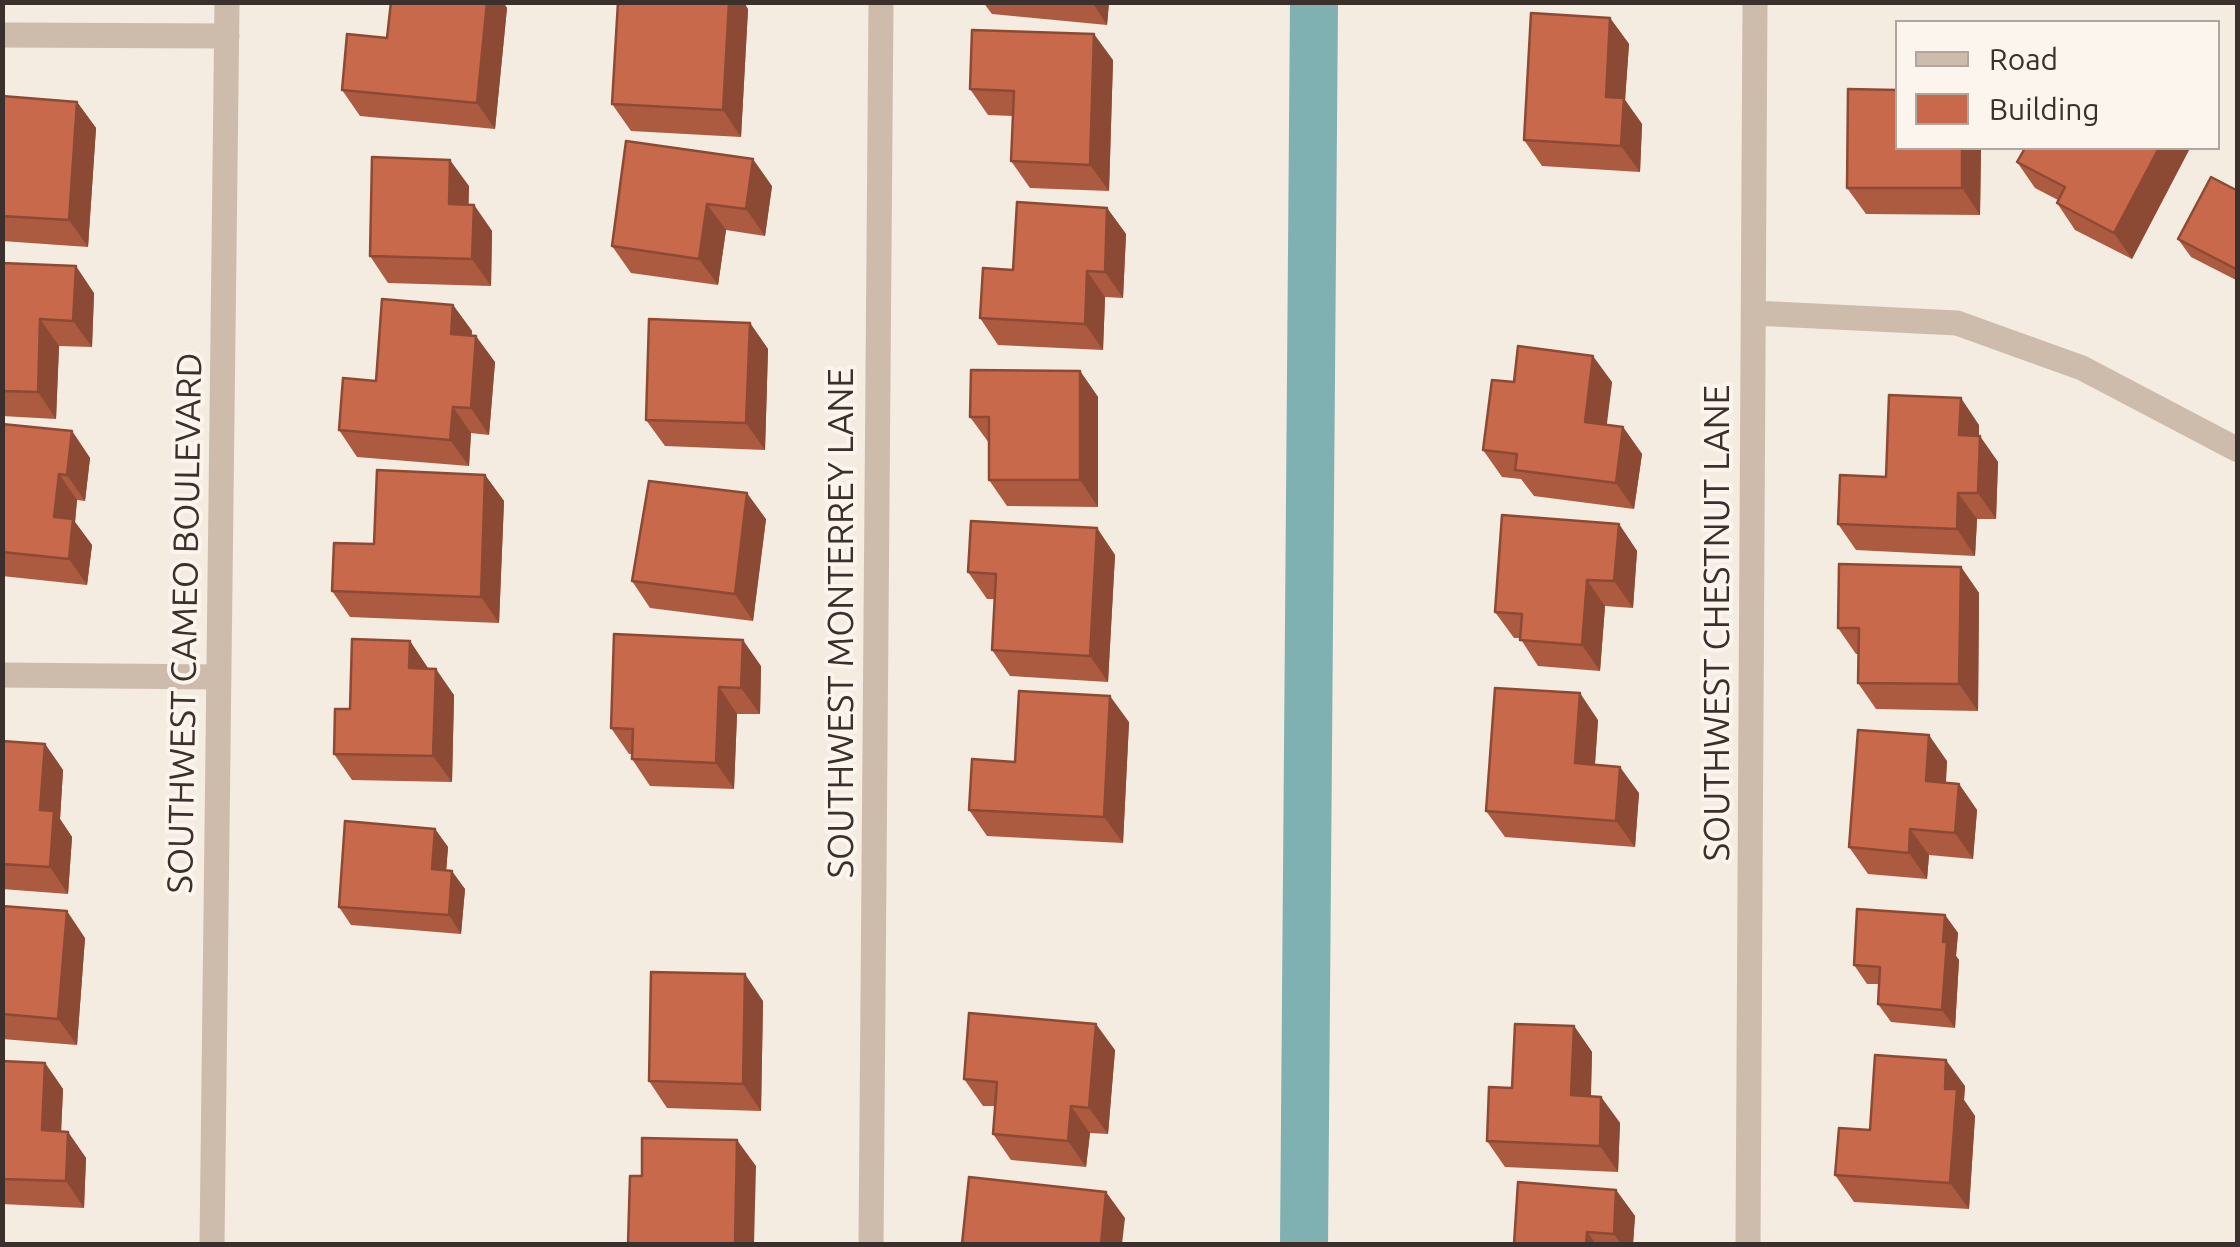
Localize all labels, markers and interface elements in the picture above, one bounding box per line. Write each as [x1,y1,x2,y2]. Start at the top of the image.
legend [1895,20,2220,150]
text: Road [1989,42,2058,76]
text: Building [1989,92,2100,126]
street label: SOUTHWEST CAMEO BOULEVARD [159,352,211,894]
street label: SOUTHWEST MONTERREY LANE [820,368,862,878]
street label: SOUTHWEST CHESTNUT LANE [1696,385,1738,861]

